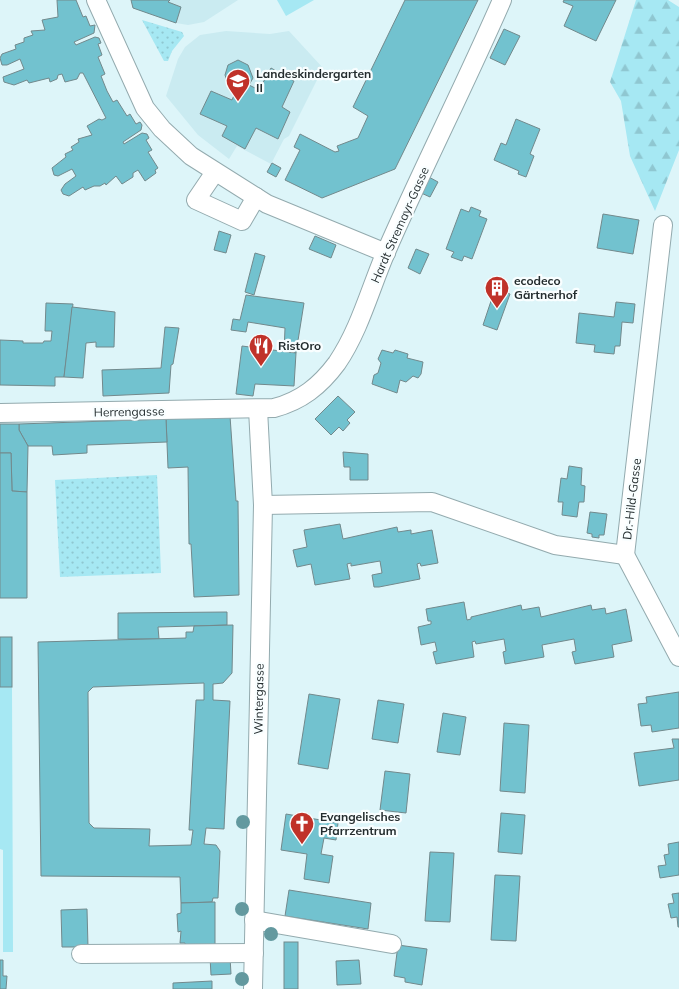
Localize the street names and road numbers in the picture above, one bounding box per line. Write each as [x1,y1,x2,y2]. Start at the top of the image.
street label: Hardt Stremayr-Gasse [367,164,432,285]
street label: Herrengasse [93,403,165,420]
street label: Dr.-Hild-Gasse [619,457,644,541]
street label: Wintergasse [250,663,267,735]

